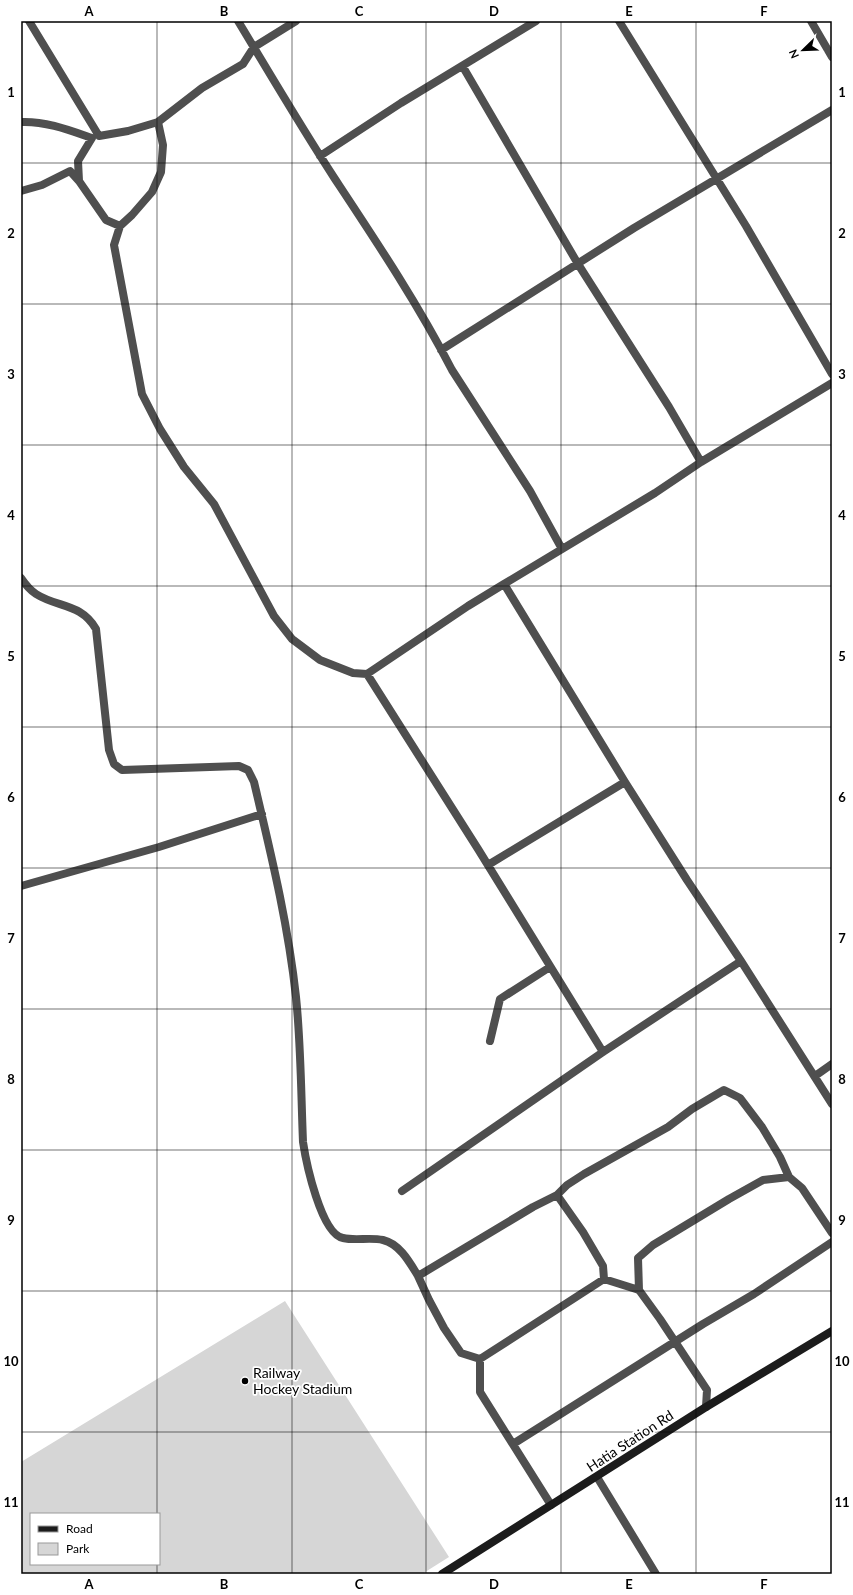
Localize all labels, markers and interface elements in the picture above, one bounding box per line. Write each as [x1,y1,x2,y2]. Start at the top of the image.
text: A [83,3,94,19]
text: B [220,3,229,19]
text: C [355,3,364,19]
text: D [489,3,499,19]
text: E [625,3,633,19]
text: F [760,3,768,19]
north arrow [783,30,823,70]
text: N [786,48,801,61]
text: 1 [7,84,15,100]
text: 1 [838,84,846,100]
text: 2 [7,225,15,241]
text: 2 [838,225,846,241]
text: 3 [7,366,15,382]
text: 3 [838,366,846,382]
text: 4 [7,507,15,523]
text: 4 [838,507,846,523]
text: 5 [7,648,15,664]
text: 5 [838,648,846,664]
text: 6 [7,789,15,805]
text: 6 [838,789,846,805]
text: 7 [7,930,15,946]
text: 7 [838,930,846,946]
text: 8 [7,1071,15,1087]
text: 8 [838,1071,846,1087]
text: 9 [7,1212,15,1228]
text: 9 [838,1212,846,1228]
text: 10 [3,1353,19,1369]
text: 10 [834,1353,850,1369]
place label: Railway Hockey Stadium [253,1364,352,1397]
marker: Railway Hockey Stadium [240,1376,250,1386]
street label: Hatia Station Rd [583,1406,676,1475]
text: 11 [3,1494,19,1510]
text: 11 [834,1494,850,1510]
legend [30,1513,160,1565]
text: Road [66,1521,93,1536]
text: Park [66,1541,90,1556]
text: A [83,1576,94,1592]
text: B [220,1576,229,1592]
text: C [355,1576,364,1592]
text: D [489,1576,499,1592]
text: E [625,1576,633,1592]
text: F [760,1576,768,1592]

